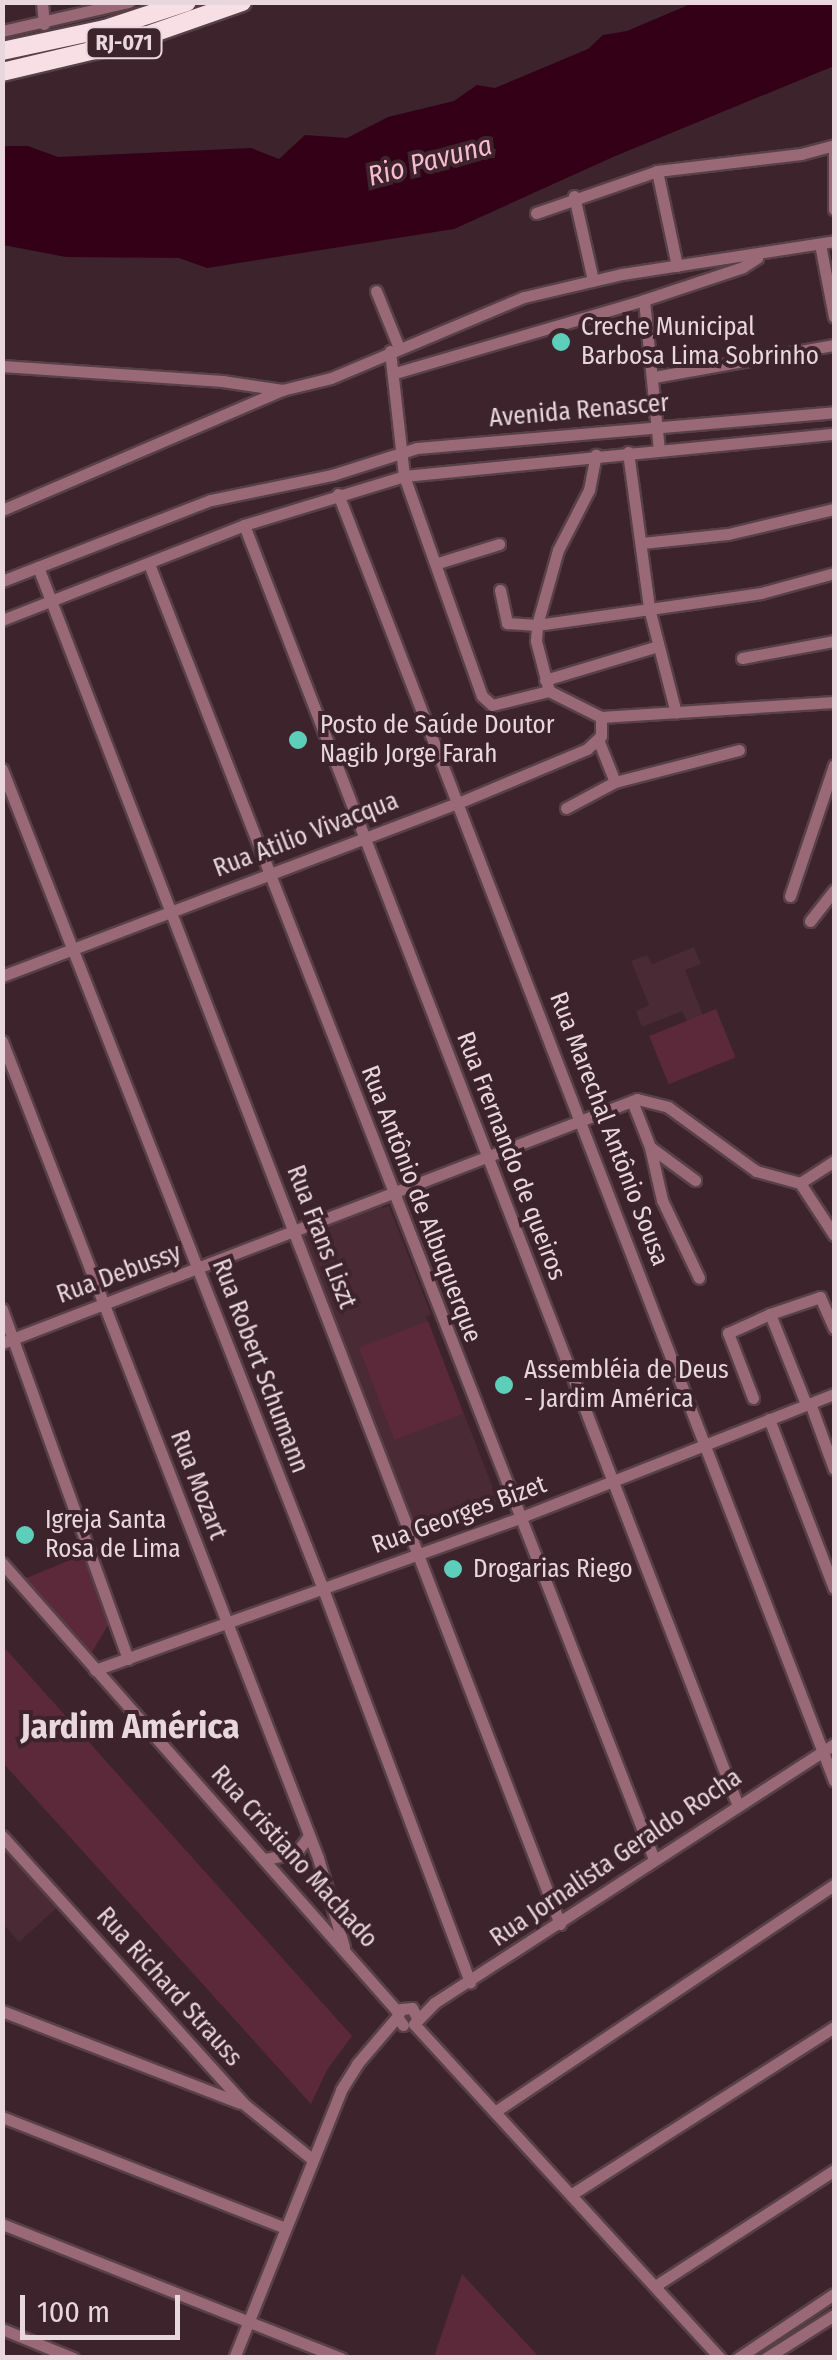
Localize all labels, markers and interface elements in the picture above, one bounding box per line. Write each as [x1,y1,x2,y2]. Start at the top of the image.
road number: RJ-071 [84,26,164,60]
water label: Rio Pavuna [364,128,496,194]
place label: Creche Municipal Barbosa Lima Sobrinho [581,313,819,372]
marker: Creche Municipal Barbosa Lima Sobrinho [550,331,572,353]
street label: Avenida Renascer [488,388,670,434]
place label: Posto de Saúde Doutor Nagib Jorge Farah [320,711,554,770]
marker: Posto de Saúde Doutor Nagib Jorge Farah [285,727,311,753]
street label: Rua Atilio Vivacqua [209,786,403,884]
street label: Rua Marechal Antônio Sousa [543,988,675,1270]
street label: Rua Frernando de queiros [450,1028,572,1284]
street label: Rua Antônio de Albuquerque [354,1061,488,1347]
street label: Rua Frans Liszt [280,1161,362,1313]
street label: Rua Debussy [53,1238,185,1310]
street label: Rua Robert Schumann [205,1255,315,1477]
place label: Assembléia de Deus - Jardim América [524,1356,729,1415]
marker: Assembléia de Deus - Jardim América [493,1374,515,1396]
street label: Rua Mozart [164,1426,232,1544]
street label: Rua Georges Bizet [368,1470,550,1560]
place label: Igreja Santa Rosa de Lima [45,1506,180,1565]
marker: Igreja Santa Rosa de Lima [14,1524,36,1546]
place label: Drogarias Riego [473,1554,633,1584]
marker: Drogarias Riego [442,1558,464,1580]
district label: Jardim América [20,1705,240,1747]
street label: Rua Cristiano Machado [204,1760,384,1954]
street label: Rua Jornalista Geraldo Rocha [485,1763,747,1953]
street label: Rua Richard Strauss [90,1901,248,2073]
scale bar [25,2275,185,2337]
text: 100 m [37,2294,110,2330]

